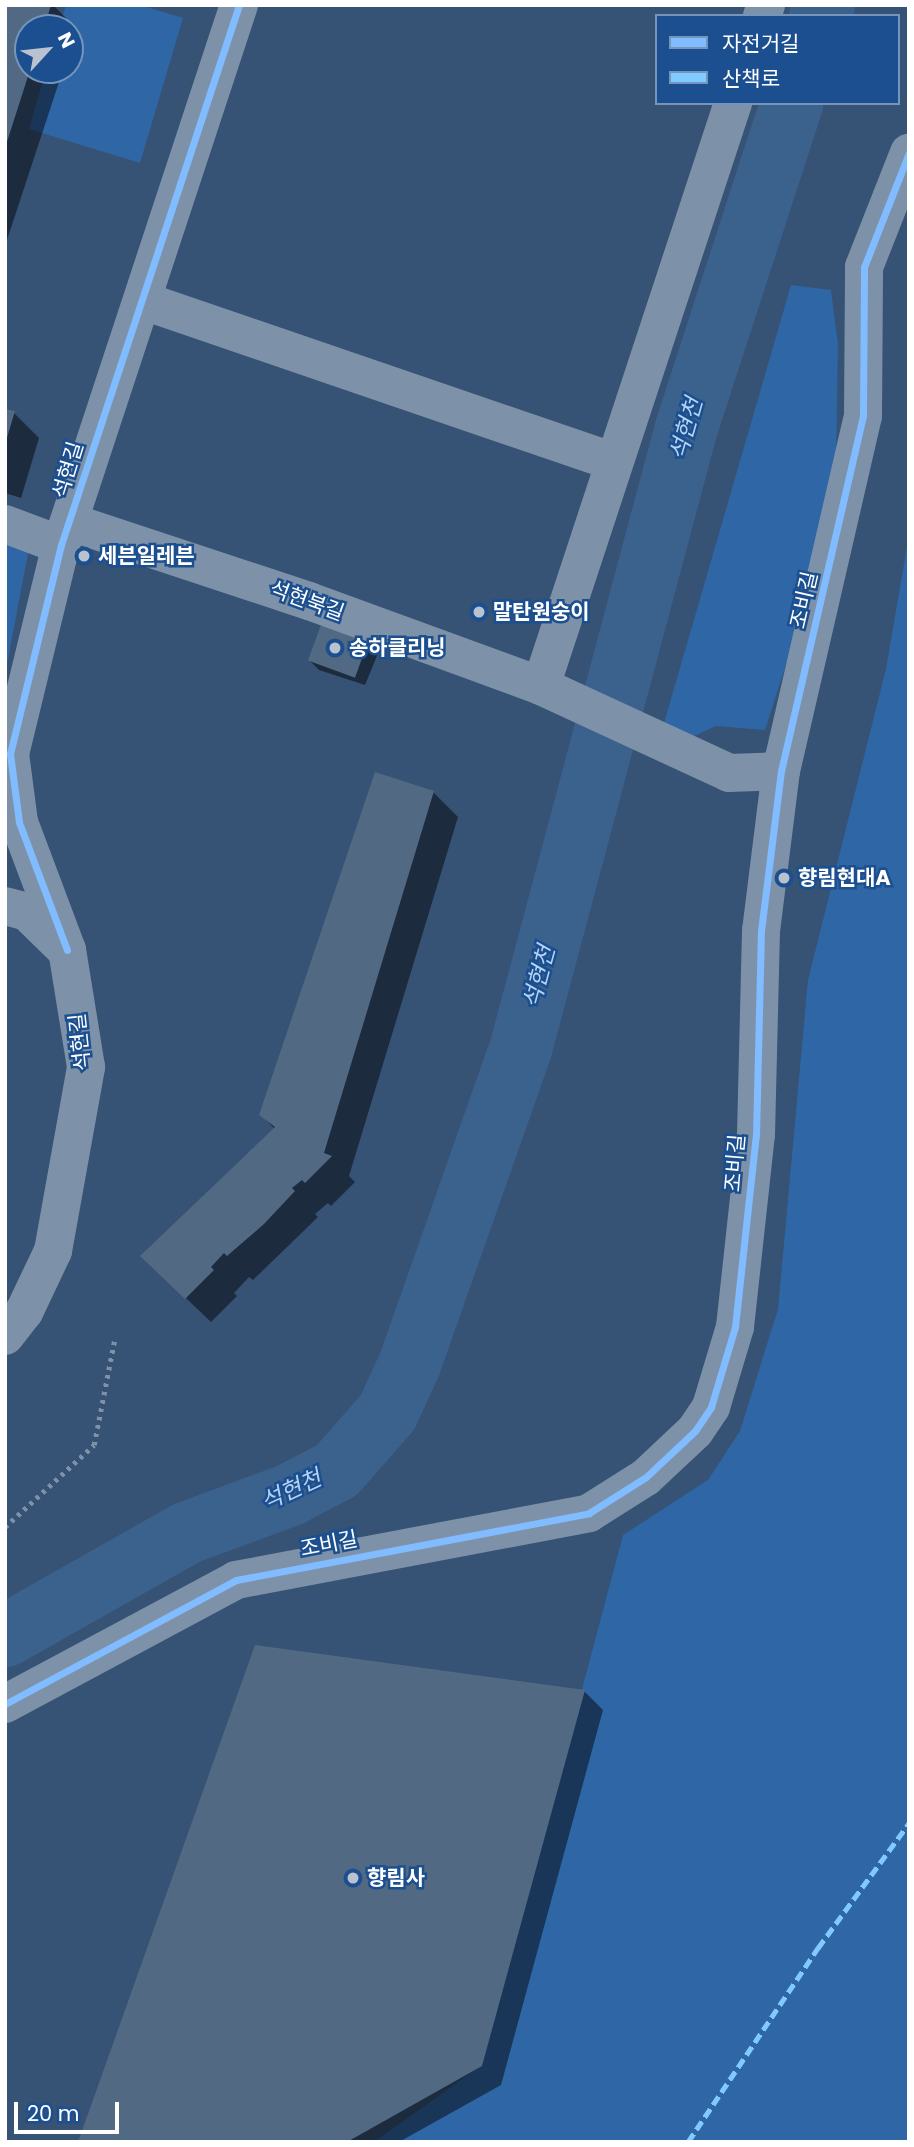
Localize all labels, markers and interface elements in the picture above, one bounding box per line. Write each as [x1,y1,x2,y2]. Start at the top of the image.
north arrow [14,14,84,84]
legend [655,14,900,105]
text: N [51,28,82,53]
text: 자전거길 [722,29,799,58]
text: 산책로 [722,64,780,93]
water label: 석현천 [664,395,708,463]
street label: 석현길 [47,439,89,501]
place label: 세븐일레븐 [98,543,195,569]
marker: 세븐일레븐 [76,548,92,564]
street label: 조비길 [785,569,823,631]
street label: 석현북길 [266,576,348,626]
place label: 말탄원숭이 [493,599,590,625]
marker: 말탄원숭이 [471,604,487,620]
place label: 송하클리닝 [349,635,446,661]
marker: 송하클리닝 [327,640,343,656]
place label: 향림현대A [798,865,891,891]
marker: 향림현대A [776,870,792,886]
water label: 석현천 [517,943,561,1011]
street label: 석현길 [64,1012,96,1072]
street label: 조비길 [720,1133,750,1193]
water label: 석현천 [256,1464,326,1516]
street label: 조비길 [298,1526,360,1562]
place label: 향림사 [367,1865,425,1891]
marker: 향림사 [345,1870,361,1886]
scale bar [18,2088,122,2132]
text: 20 m [27,2099,80,2128]

